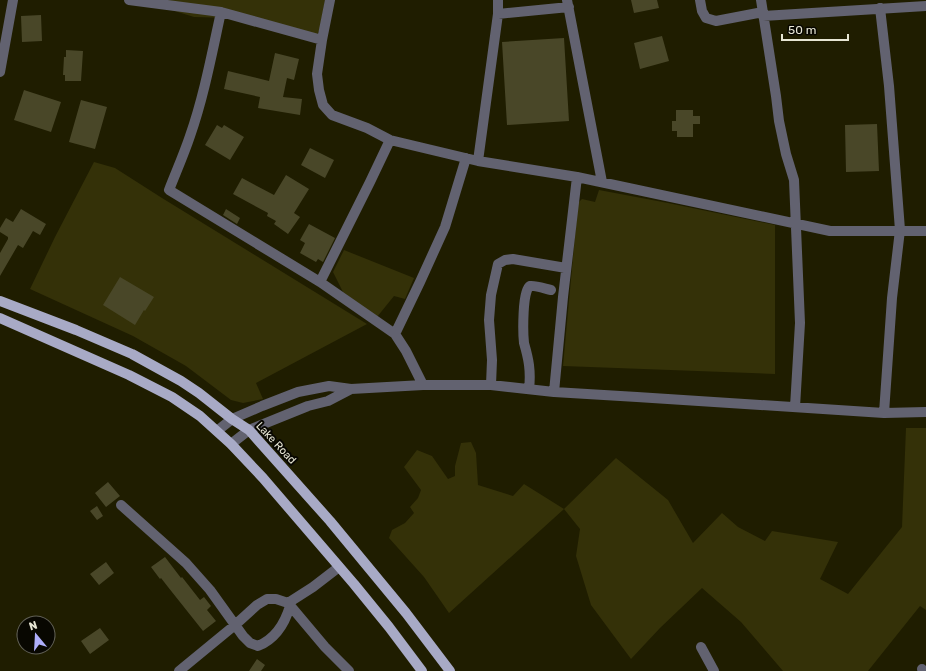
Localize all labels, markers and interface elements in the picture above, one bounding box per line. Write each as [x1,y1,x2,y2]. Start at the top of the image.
scale bar [782,16,848,42]
text: 50 m [788,23,816,37]
street label: Lake Road [253,419,299,467]
north arrow [16,615,56,655]
text: N [27,619,39,633]

